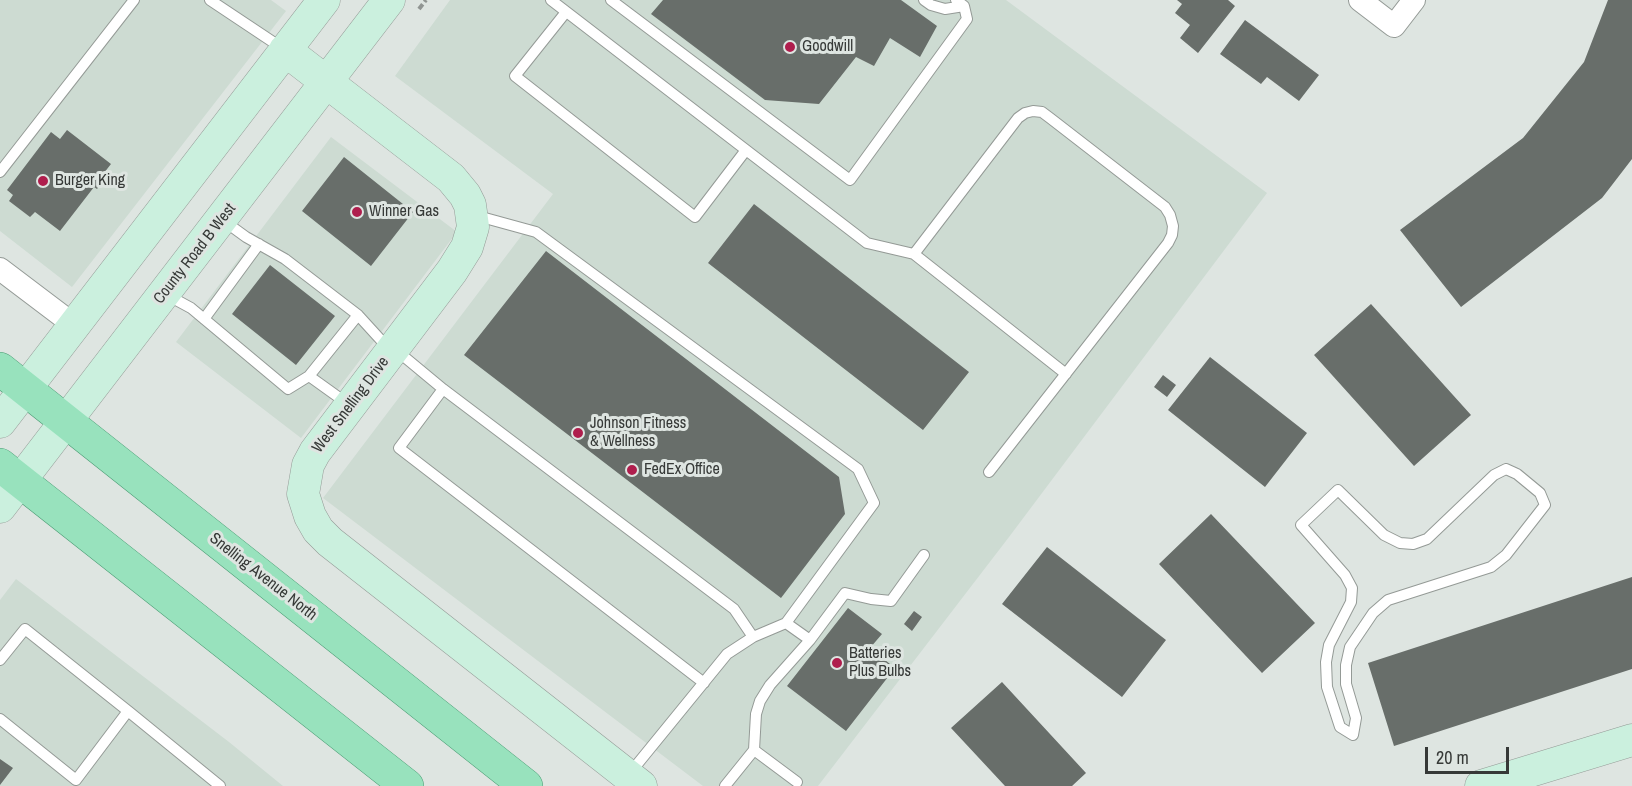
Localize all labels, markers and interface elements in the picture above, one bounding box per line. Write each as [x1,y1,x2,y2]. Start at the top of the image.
place label: Goodwill [802,37,853,57]
marker: Goodwill [783,40,797,54]
place label: Burger King [55,171,125,191]
marker: Burger King [36,174,50,188]
street label: County Road B West [150,200,240,308]
place label: Winner Gas [369,202,439,222]
marker: Winner Gas [350,205,364,219]
street label: West Snelling Drive [309,353,393,457]
place label: Johnson Fitness & Wellness [590,414,686,452]
marker: Johnson Fitness & Wellness [571,426,585,440]
place label: FedEx Office [644,460,720,480]
marker: FedEx Office [625,463,639,477]
street label: Snelling Avenue North [205,529,321,625]
place label: Batteries Plus Bulbs [849,644,911,682]
marker: Batteries Plus Bulbs [830,656,844,670]
scale bar [1428,735,1512,773]
text: 20 m [1436,745,1469,770]

